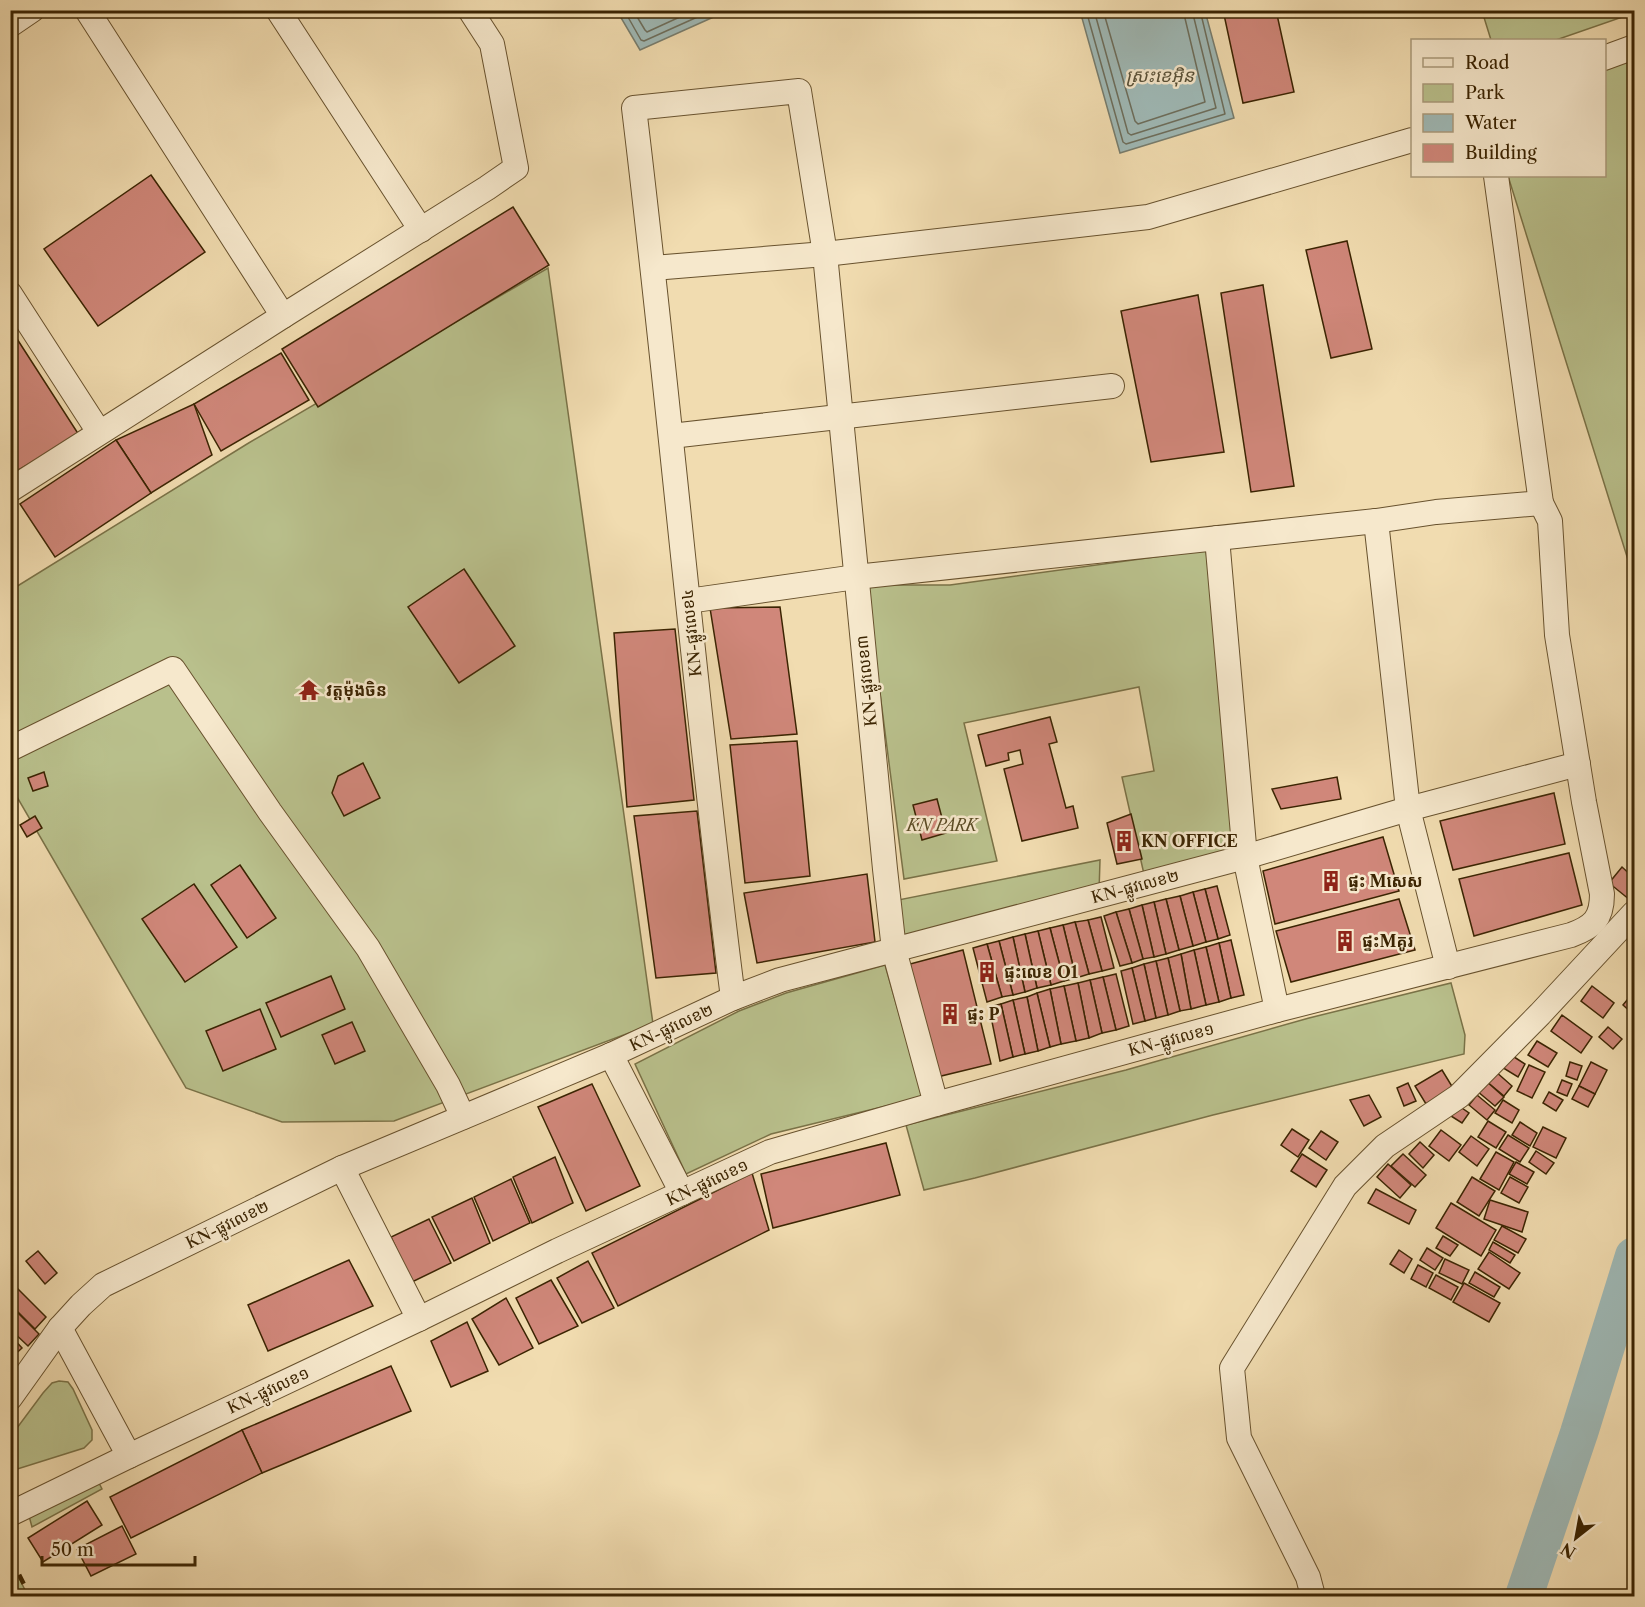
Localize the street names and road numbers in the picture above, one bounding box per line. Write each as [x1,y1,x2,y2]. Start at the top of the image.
street label: KN-ផ្លូវលេខ៤ [676,588,710,678]
street label: KN-ផ្លូវលេខ៣ [851,634,885,728]
street label: KN-ផ្លូវលេខ២ [1089,865,1182,912]
street label: KN-ផ្លូវលេខ២ [626,999,718,1059]
street label: KN-ផ្លូវលេខ១ [1126,1018,1217,1065]
street label: KN-ផ្លូវលេខ១ [663,1154,753,1214]
street label: KN-ផ្លូវលេខ២ [182,1195,274,1257]
street label: KN-ផ្លូវលេខ១ [224,1362,314,1422]

